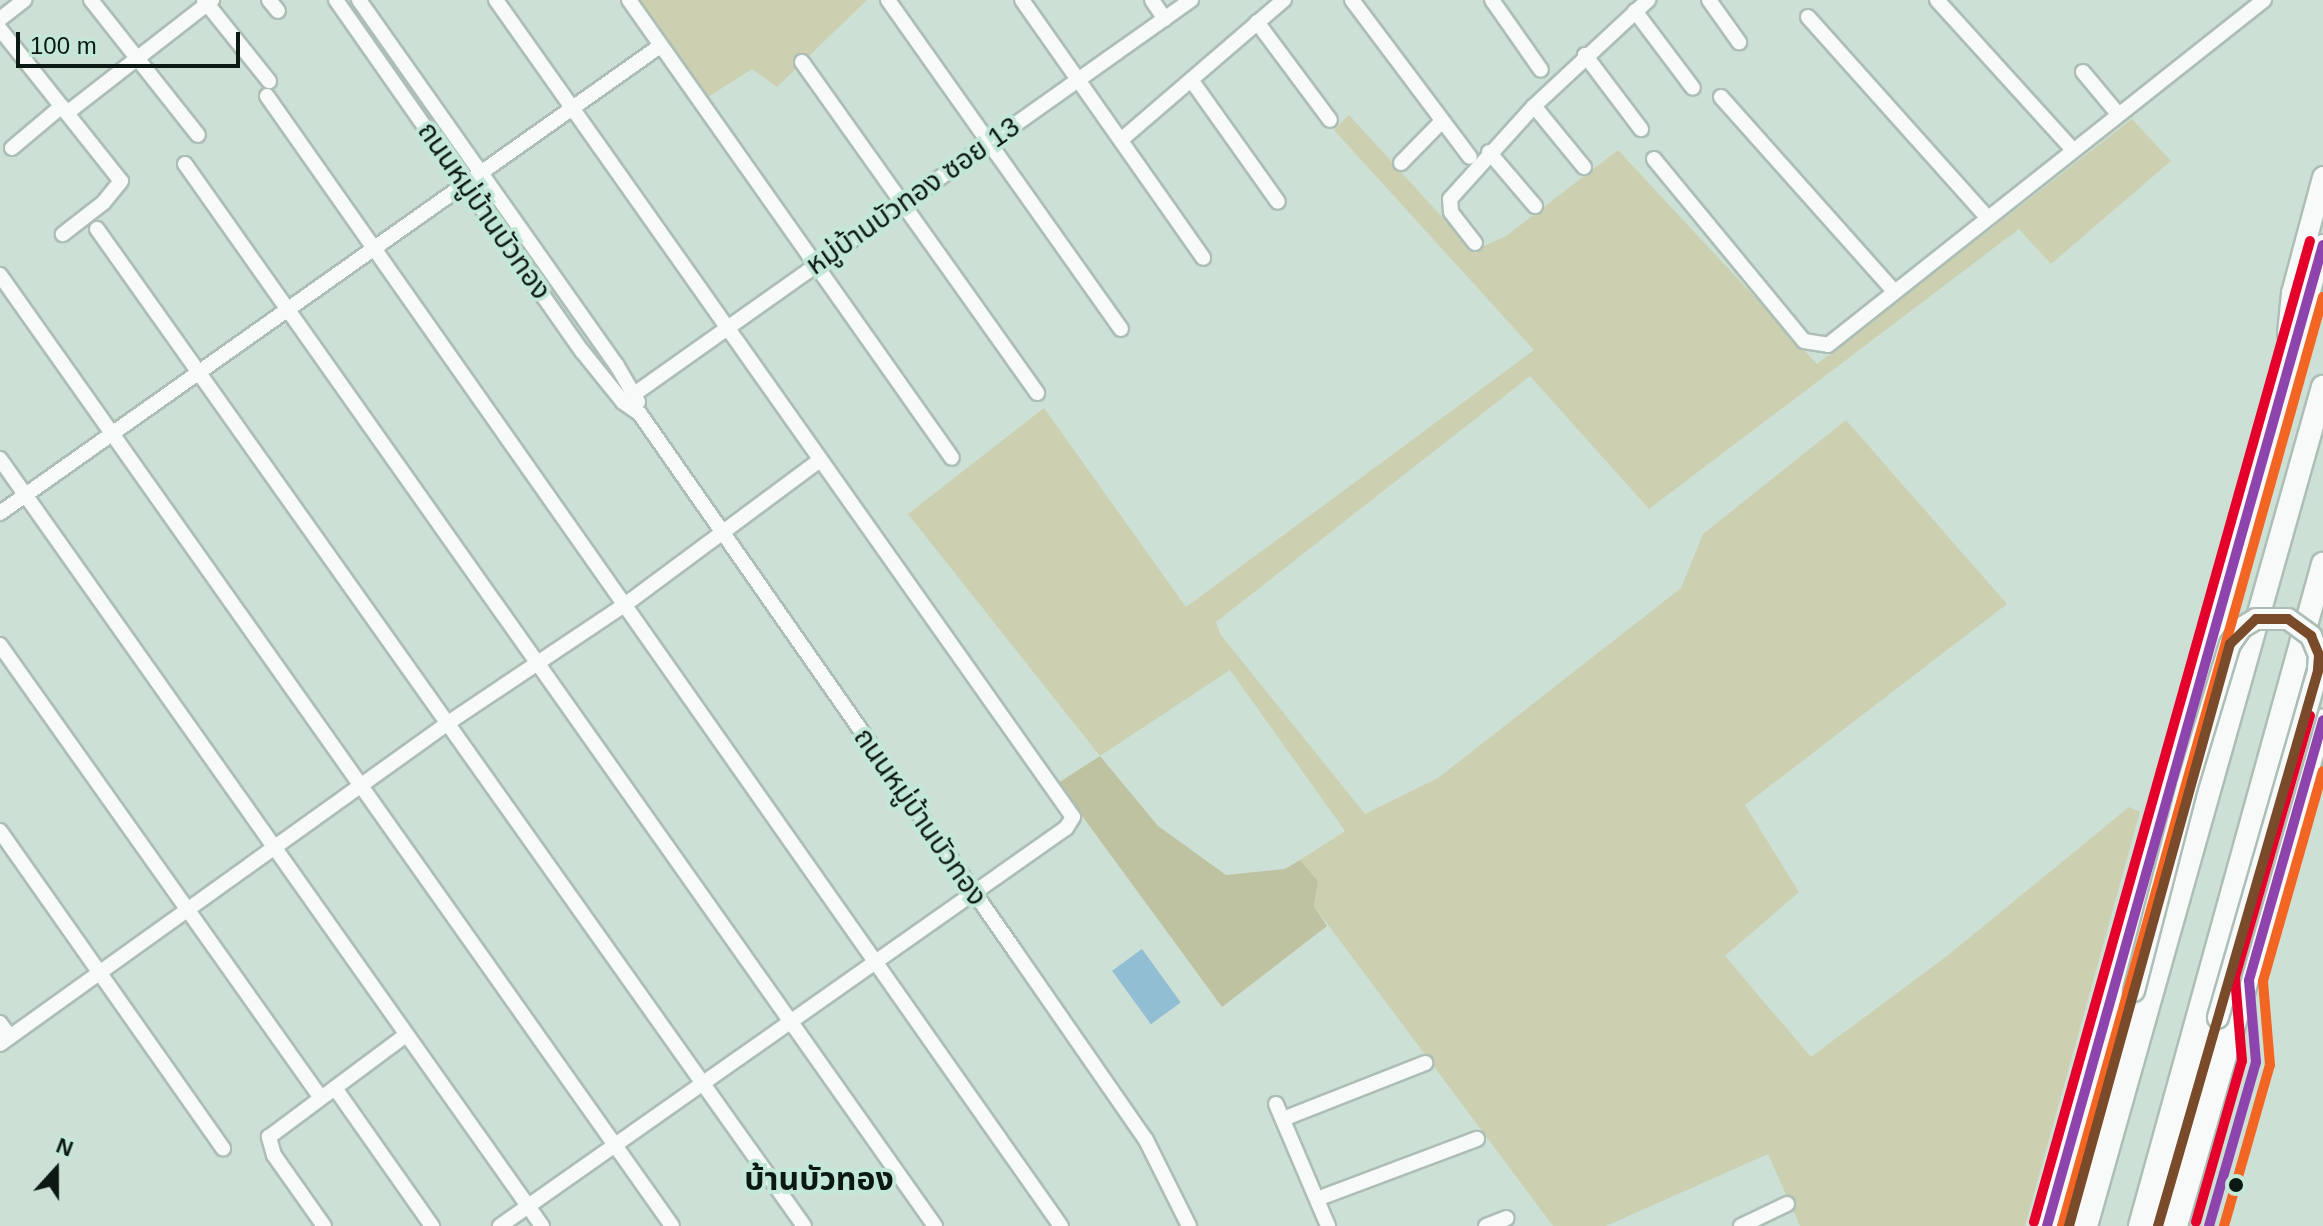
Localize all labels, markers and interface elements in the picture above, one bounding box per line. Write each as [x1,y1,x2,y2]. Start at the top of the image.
scale bar [20,16,244,66]
text: 100 m [30,32,97,59]
street label: หมู่บ้านบัวทอง ซอย 13 [800,110,1026,282]
street label: ถนนหมู่บ้านบัวทอง [410,116,558,306]
street label: ถนนหมู่บ้านบัวทอง [846,722,994,912]
north arrow [16,1130,96,1210]
text: N [53,1133,77,1162]
district label: บ้านบัวทอง [744,1160,894,1198]
unlabelled marker [2228,1177,2244,1193]

